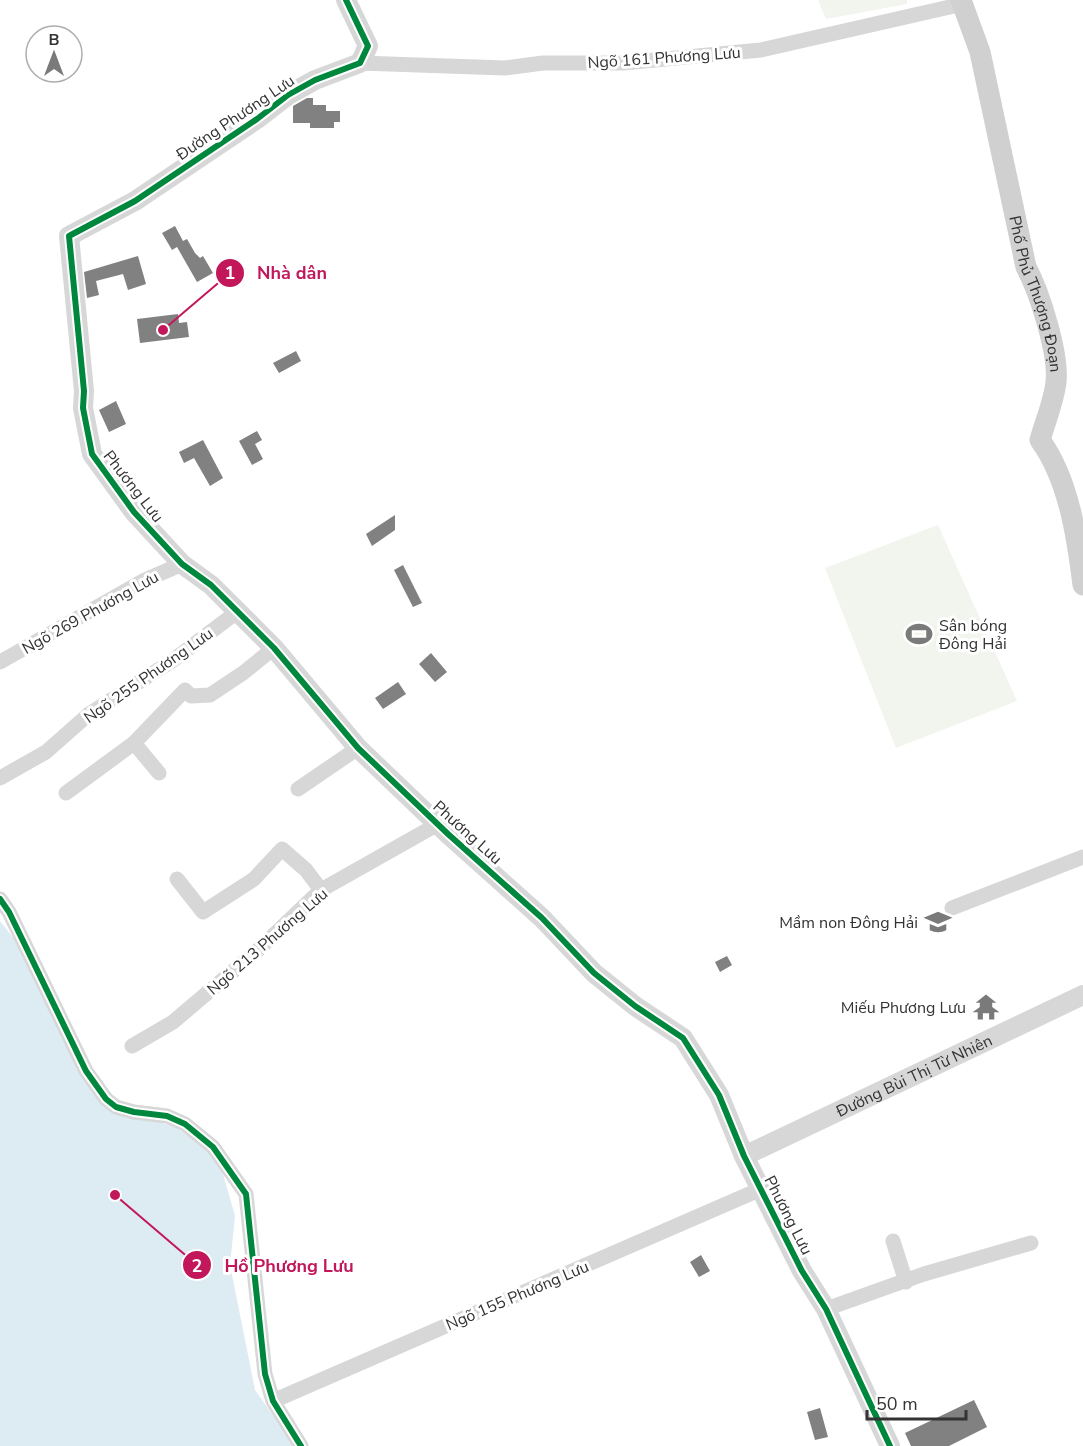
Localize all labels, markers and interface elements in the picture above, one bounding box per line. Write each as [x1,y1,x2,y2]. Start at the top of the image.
north arrow [24,24,84,84]
text: B [48,29,60,51]
street label: Ngõ 161 Phương Lưu [587,42,741,74]
street label: Đường Phương Lưu [171,70,299,166]
street label: Phố Phủ Thượng Đoạn [1003,214,1066,373]
callout: Nhà dân [215,255,338,291]
text: 1 [225,261,235,285]
text: Nhà dân [257,261,327,285]
street label: Phương Lưu [98,446,168,527]
street label: Ngõ 269 Phương Lưu [18,566,163,660]
place label: Sân bóng Đông Hải [938,615,1007,655]
sports icon: Sân bóng Đông Hải [904,619,934,649]
street label: Ngõ 255 Phương Lưu [79,623,218,729]
street label: Phương Lưu [428,796,507,870]
street label: Ngõ 213 Phương Lưu [203,883,333,1000]
school or university icon: Mầm non Đông Hải [923,907,953,937]
place label: Mầm non Đông Hải [779,912,918,934]
temple icon: Miếu Phương Lưu [971,992,1001,1022]
place label: Miếu Phương Lưu [841,997,966,1019]
street label: Đường Bùi Thị Từ Nhiên [832,1030,996,1123]
street label: Phương Lưu [759,1172,817,1259]
callout: Hồ Phương Lưu [182,1247,366,1283]
text: 2 [192,1254,202,1278]
text: Hồ Phương Lưu [224,1254,354,1278]
street label: Ngõ 155 Phương Lưu [443,1256,592,1336]
scale bar [867,1383,966,1421]
text: 50 m [876,1392,918,1416]

